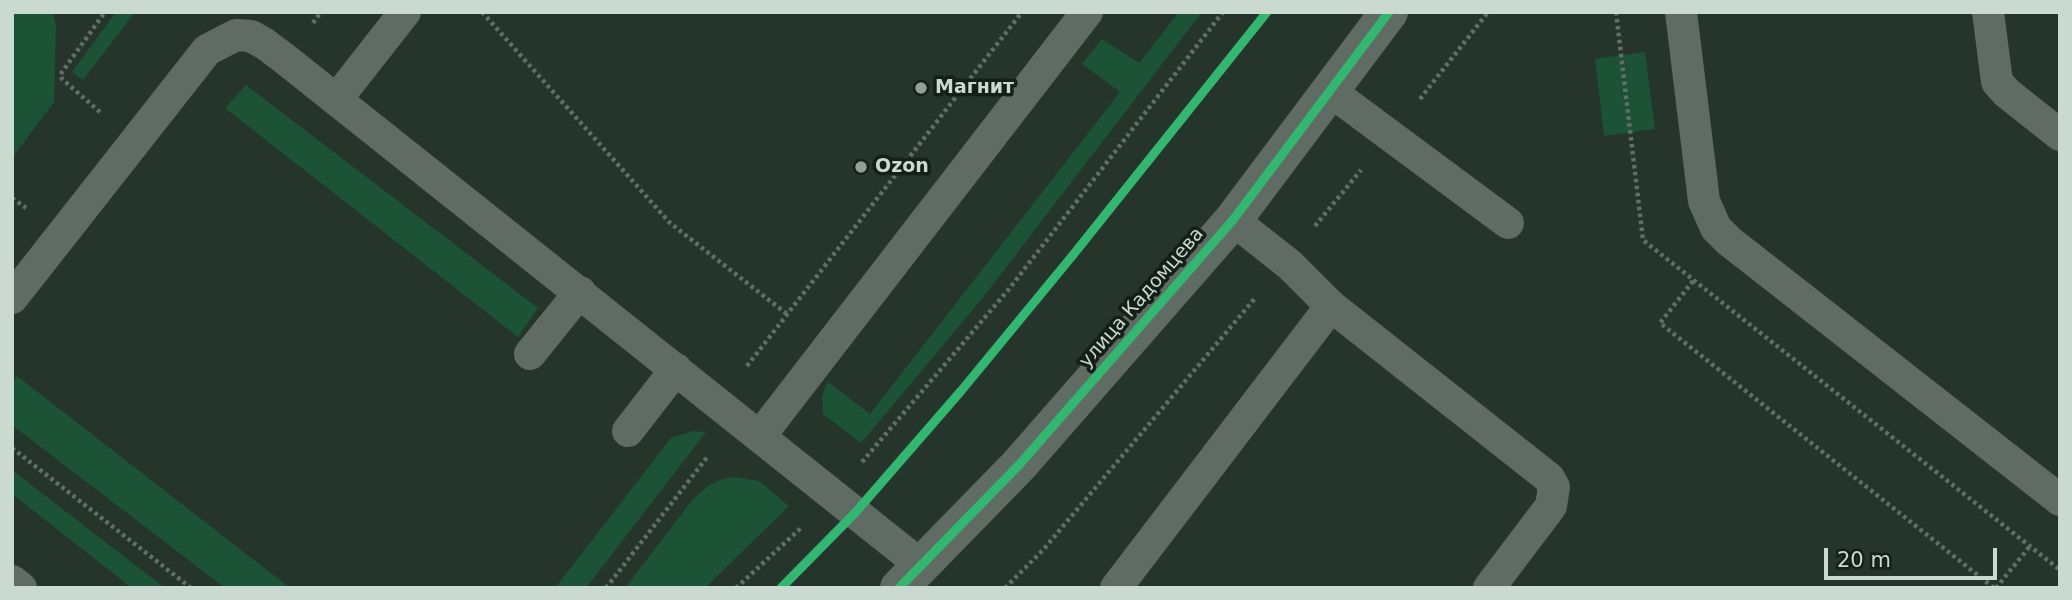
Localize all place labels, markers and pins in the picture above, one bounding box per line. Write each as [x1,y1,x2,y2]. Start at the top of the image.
place label: Магнит [935,77,1014,99]
marker: Магнит [913,80,929,96]
place label: Ozon [875,156,929,178]
marker: Ozon [853,159,869,175]

